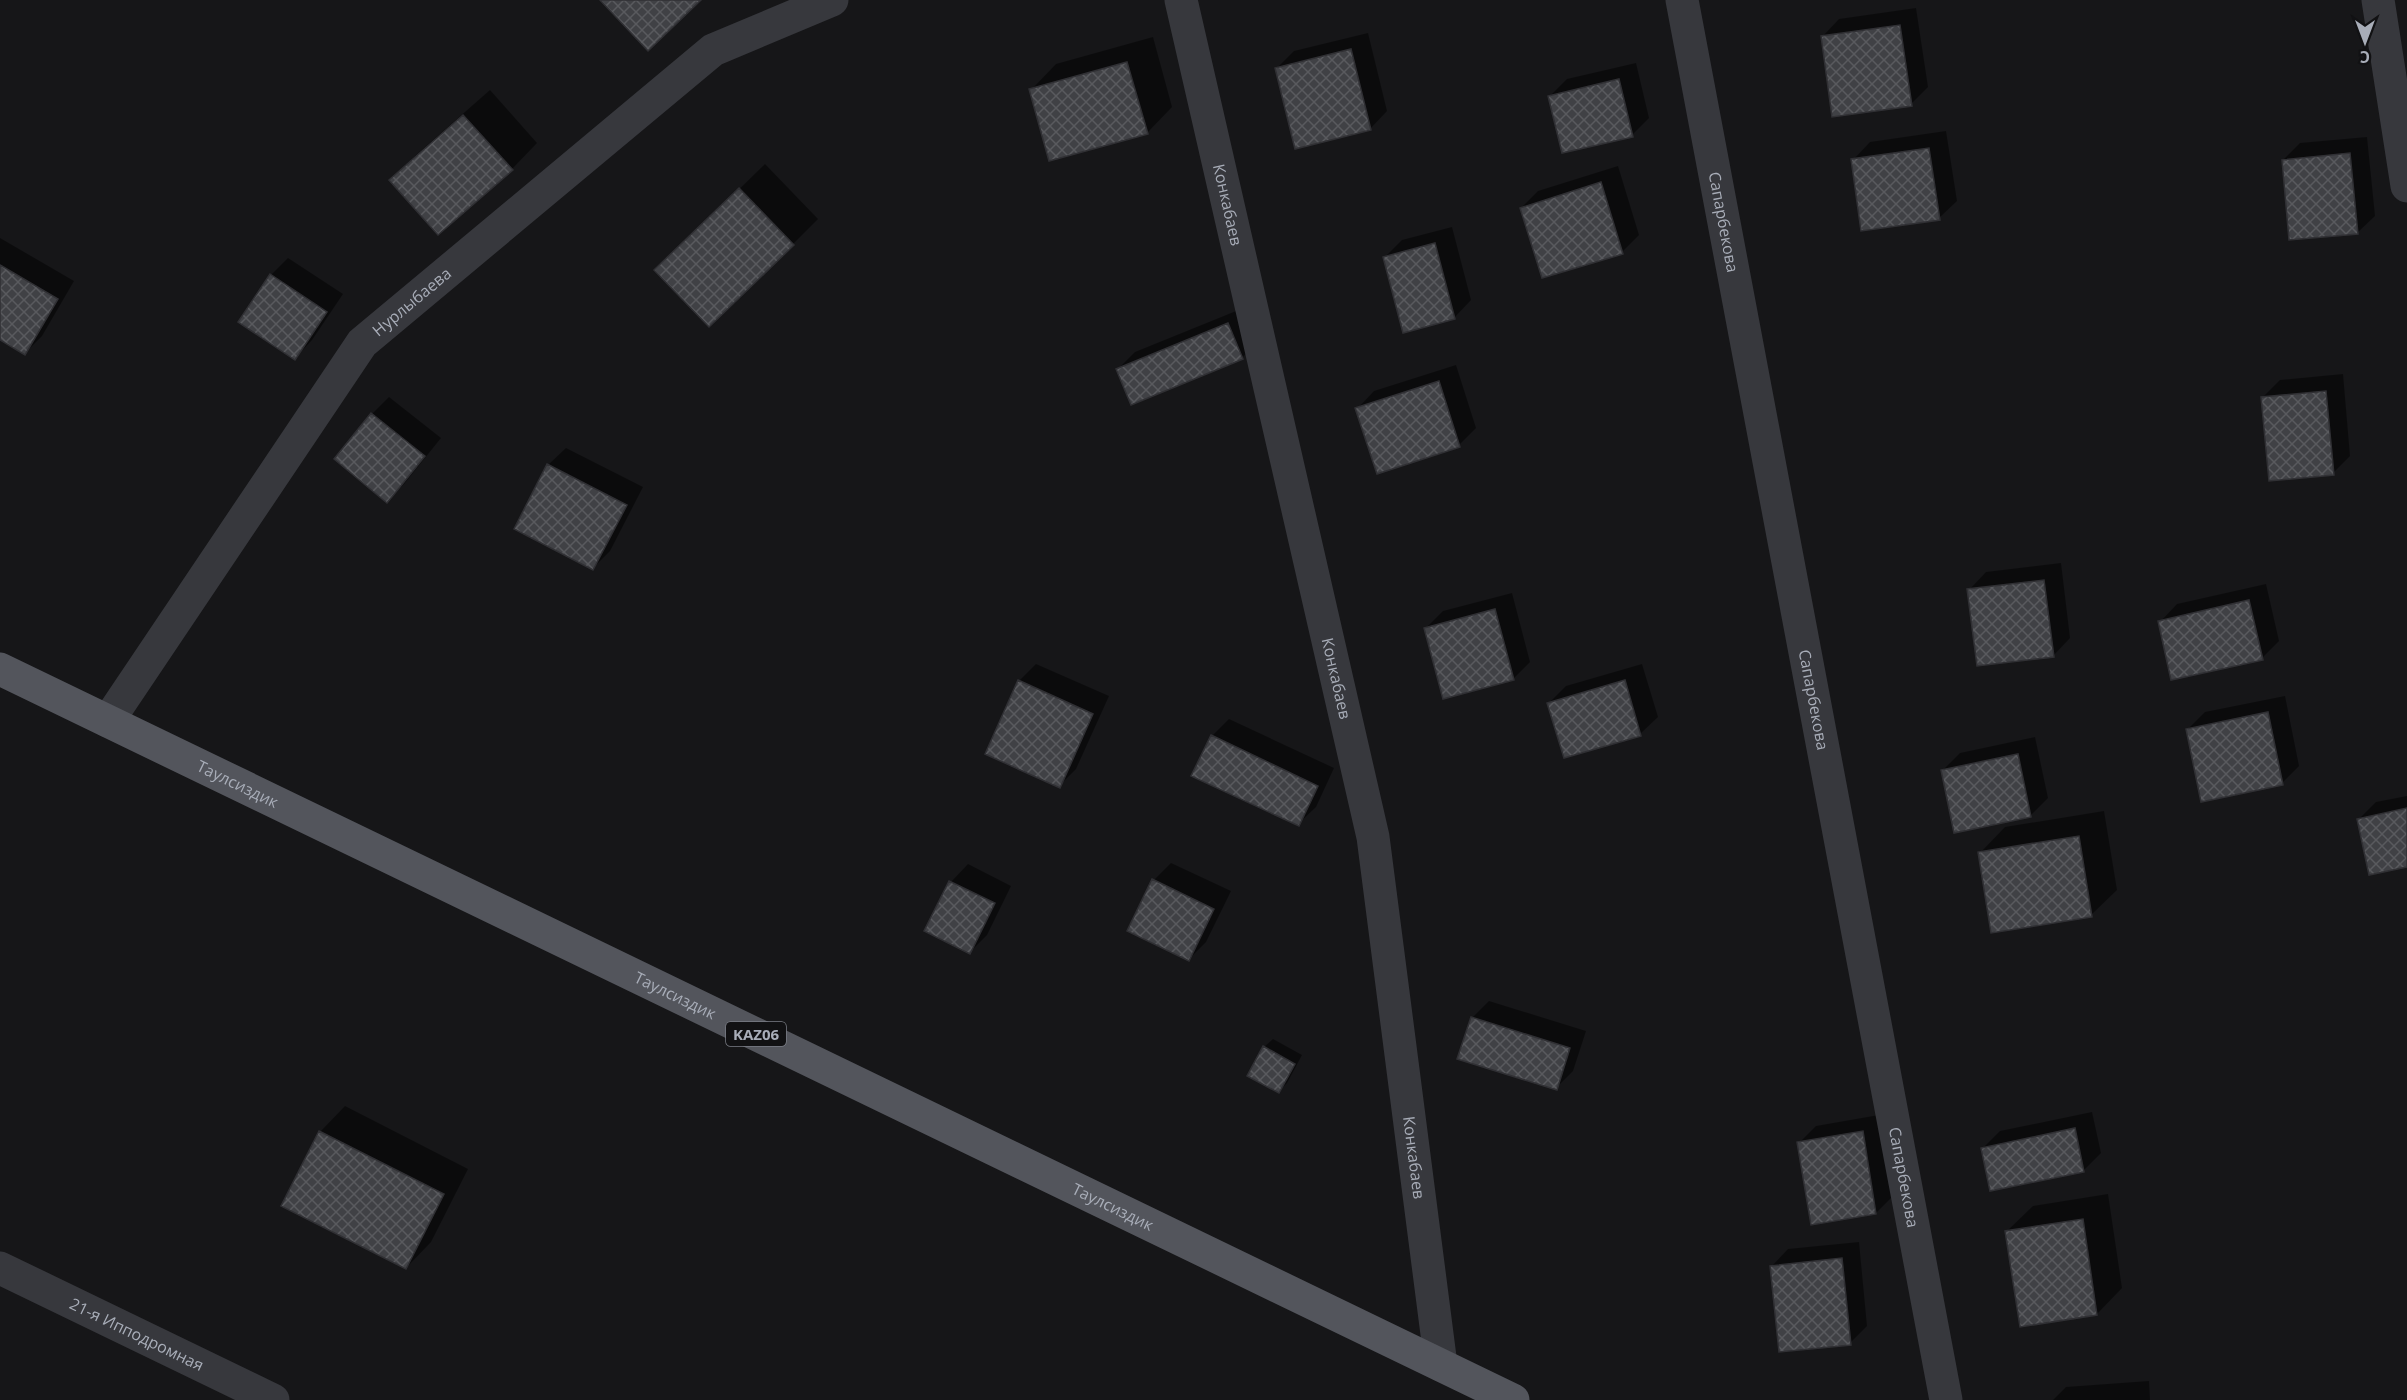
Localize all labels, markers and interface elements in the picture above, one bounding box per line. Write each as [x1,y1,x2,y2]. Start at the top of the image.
north arrow [2335,12,2395,72]
text: С [2360,46,2370,68]
street label: Конкабаев [1208,162,1248,248]
street label: Сапарбекова [1704,170,1744,274]
street label: Нурлыбаева [367,262,456,341]
street label: Конкабаев [1317,635,1357,721]
street label: Сапарбекова [1794,647,1834,752]
street label: Таулсиздик [193,755,283,813]
street label: Таулсиздик [631,966,720,1025]
road number: KAZ06 [726,1022,786,1046]
street label: Конкабаев [1398,1115,1431,1200]
street label: Сапарбекова [1884,1125,1924,1229]
street label: Таулсиздик [1068,1178,1158,1236]
street label: 21-я Ипподромная [66,1292,208,1376]

